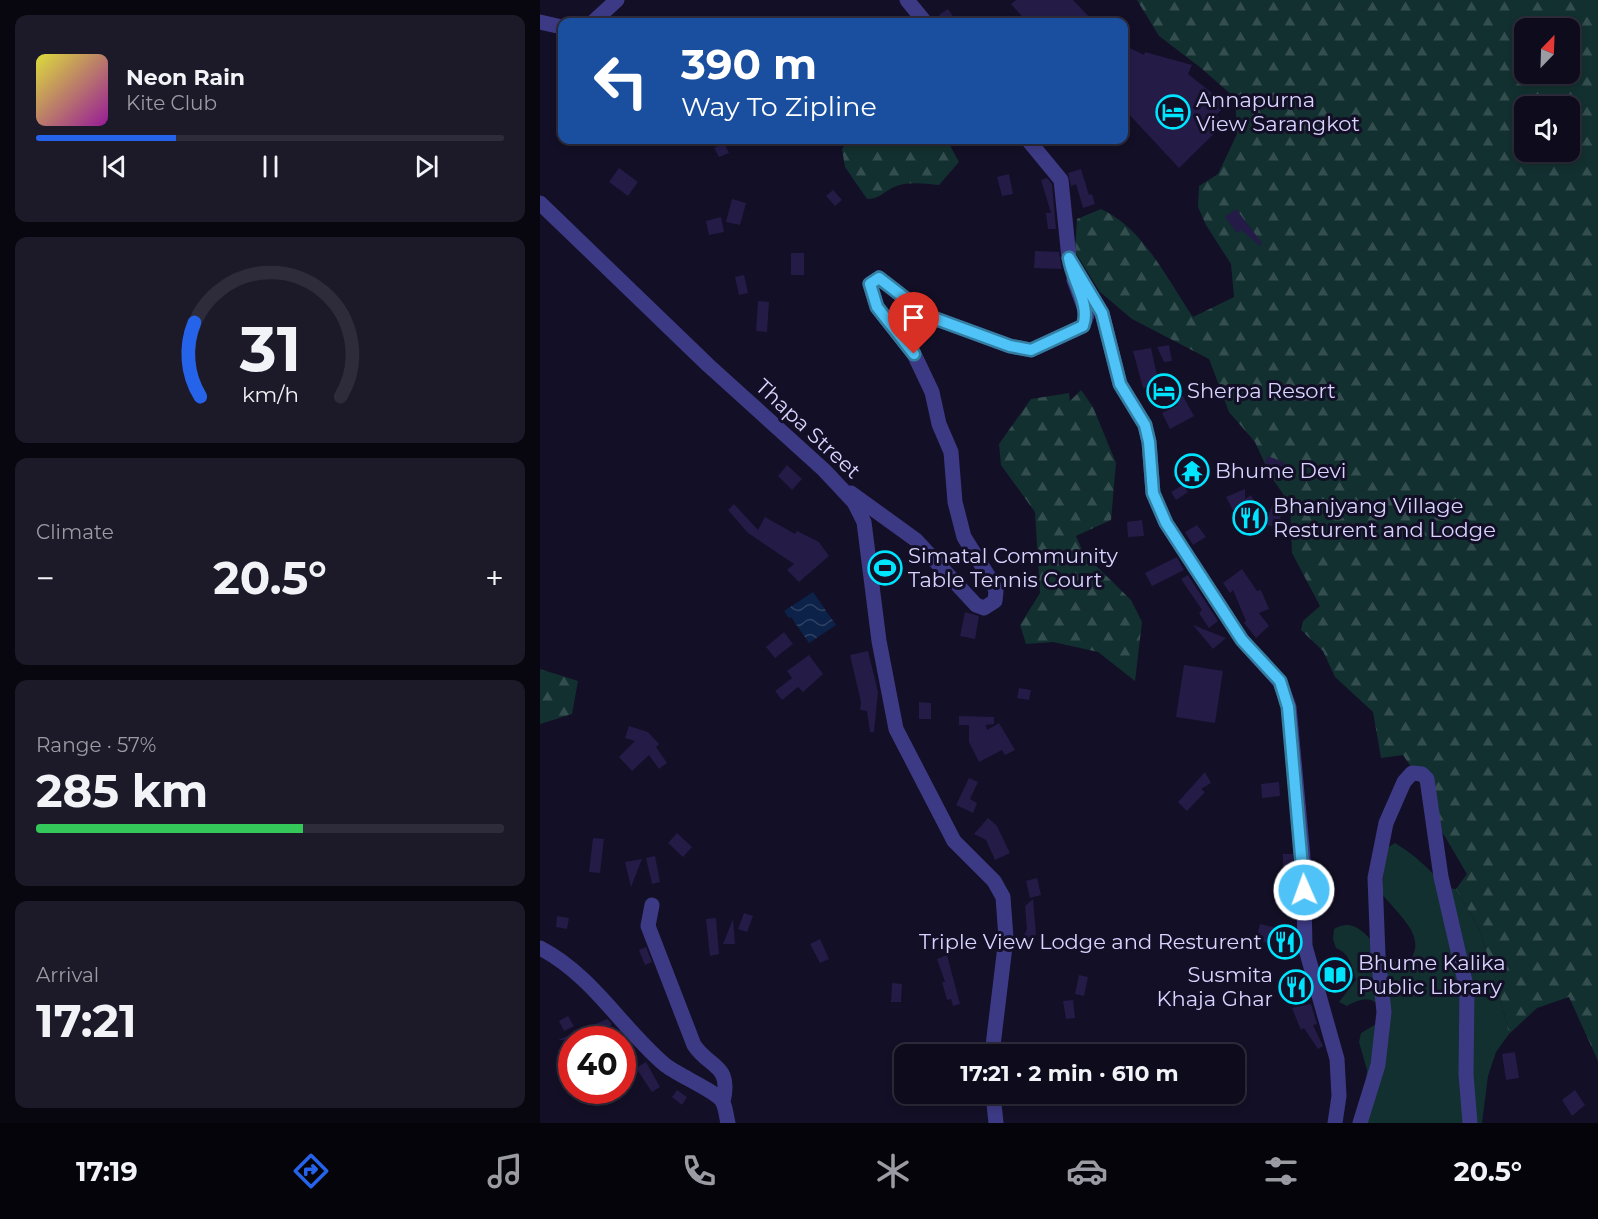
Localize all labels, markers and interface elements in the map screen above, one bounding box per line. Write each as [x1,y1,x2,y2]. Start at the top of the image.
north arrow [1514,18,1580,84]
map controls [1514,18,1580,162]
text: 390 m [681,38,817,90]
icon: left [582,42,660,120]
text: Neon Rain [126,64,245,91]
place label: Annapurna View Sarangkot [1196,87,1360,136]
text: Way To Zipline [681,90,877,123]
text: Kite Club [126,91,217,115]
hotel icon: Annapurna View Sarangkot [1155,94,1191,130]
button: sound [1514,96,1580,162]
icon: previous [98,150,131,183]
icon: pause [254,150,287,183]
icon: next [410,150,443,183]
pin [888,292,939,354]
icon: arrive [897,301,930,334]
text: 31 [238,311,301,387]
hotel icon: Sherpa Resort [1146,373,1182,409]
street label: Thapa Street [751,374,866,484]
place label: Sherpa Resort [1187,378,1336,403]
text: km/h [241,381,299,407]
temple icon: Bhume Devi [1174,453,1210,489]
place label: Bhume Devi [1215,458,1346,483]
place label: Bhanjyang Village Resturent and Lodge [1273,493,1496,542]
restaurant icon: Bhanjyang Village Resturent and Lodge [1232,500,1268,536]
text: Climate [36,520,114,544]
place label: Simatal Community Table Tennis Court [908,543,1119,592]
text: 20.5° [213,550,327,605]
sports icon: Simatal Community Table Tennis Court [867,550,903,586]
text: − [36,558,55,598]
text: + [485,558,504,598]
text: Range · 57% [36,733,156,757]
text: 285 km [36,763,208,818]
position arrow [1272,858,1336,922]
restaurant icon: Triple View Lodge and Resturent [1267,924,1303,960]
place label: Triple View Lodge and Resturent [919,929,1262,954]
place label: Bhume Kalika Public Library [1358,950,1506,999]
library icon: Bhume Kalika Public Library [1317,957,1353,993]
place label: Susmita Khaja Ghar [1157,962,1273,1011]
text: Arrival [36,963,99,987]
restaurant icon: Susmita Khaja Ghar [1278,969,1314,1005]
text: 17:21 [36,993,137,1048]
speed limit sign: 40 [558,1026,636,1104]
text: 17:21 · 2 min · 610 m [960,1060,1179,1087]
icon: directions [290,1150,332,1192]
icon: music [484,1150,526,1192]
icon: phone [678,1150,720,1192]
icon: climate [872,1150,914,1192]
icon: car [1066,1150,1108,1192]
icon: filters [1260,1150,1302,1192]
text: 17:19 [76,1155,138,1188]
text: 20.5° [1454,1155,1522,1188]

